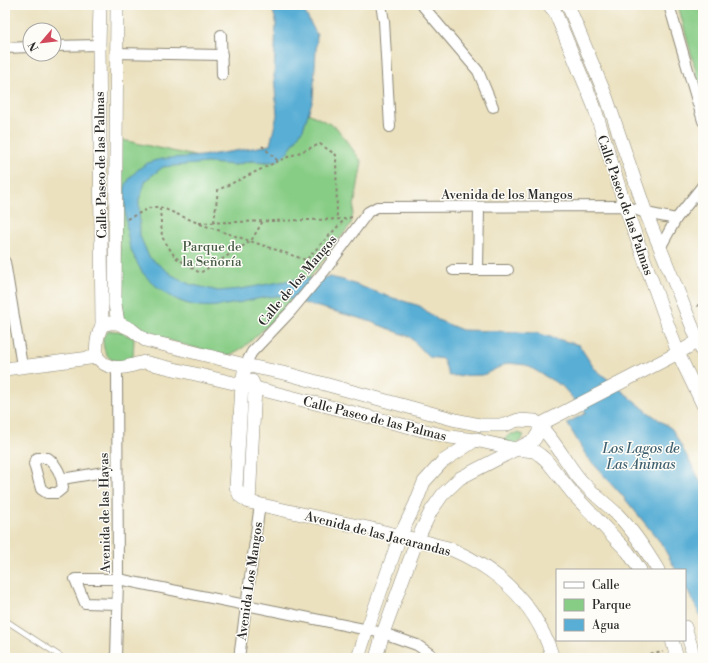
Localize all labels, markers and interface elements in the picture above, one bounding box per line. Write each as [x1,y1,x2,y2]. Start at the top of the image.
north arrow [22,22,62,62]
text: N [26,39,42,53]
street label: Calle Paseo de las Palmas [92,91,110,239]
street label: Calle Paseo de las Palmas [594,133,657,278]
street label: Avenida de los Mangos [440,187,573,203]
street label: Calle de los Mangos [255,232,341,330]
park label: Parque de la Señoría [183,239,242,270]
street label: Calle Paseo de las Palmas [301,393,448,445]
water label: Los Lagos de Las Ánimas [601,440,680,474]
street label: Avenida de las Hayas [96,452,114,574]
street label: Avenida de las Jacarandas [302,508,453,560]
street label: Avenida Los Mangos [234,520,266,642]
legend [556,569,686,641]
text: Calle [592,578,619,593]
text: Parque [592,598,631,613]
text: Agua [591,618,621,633]

